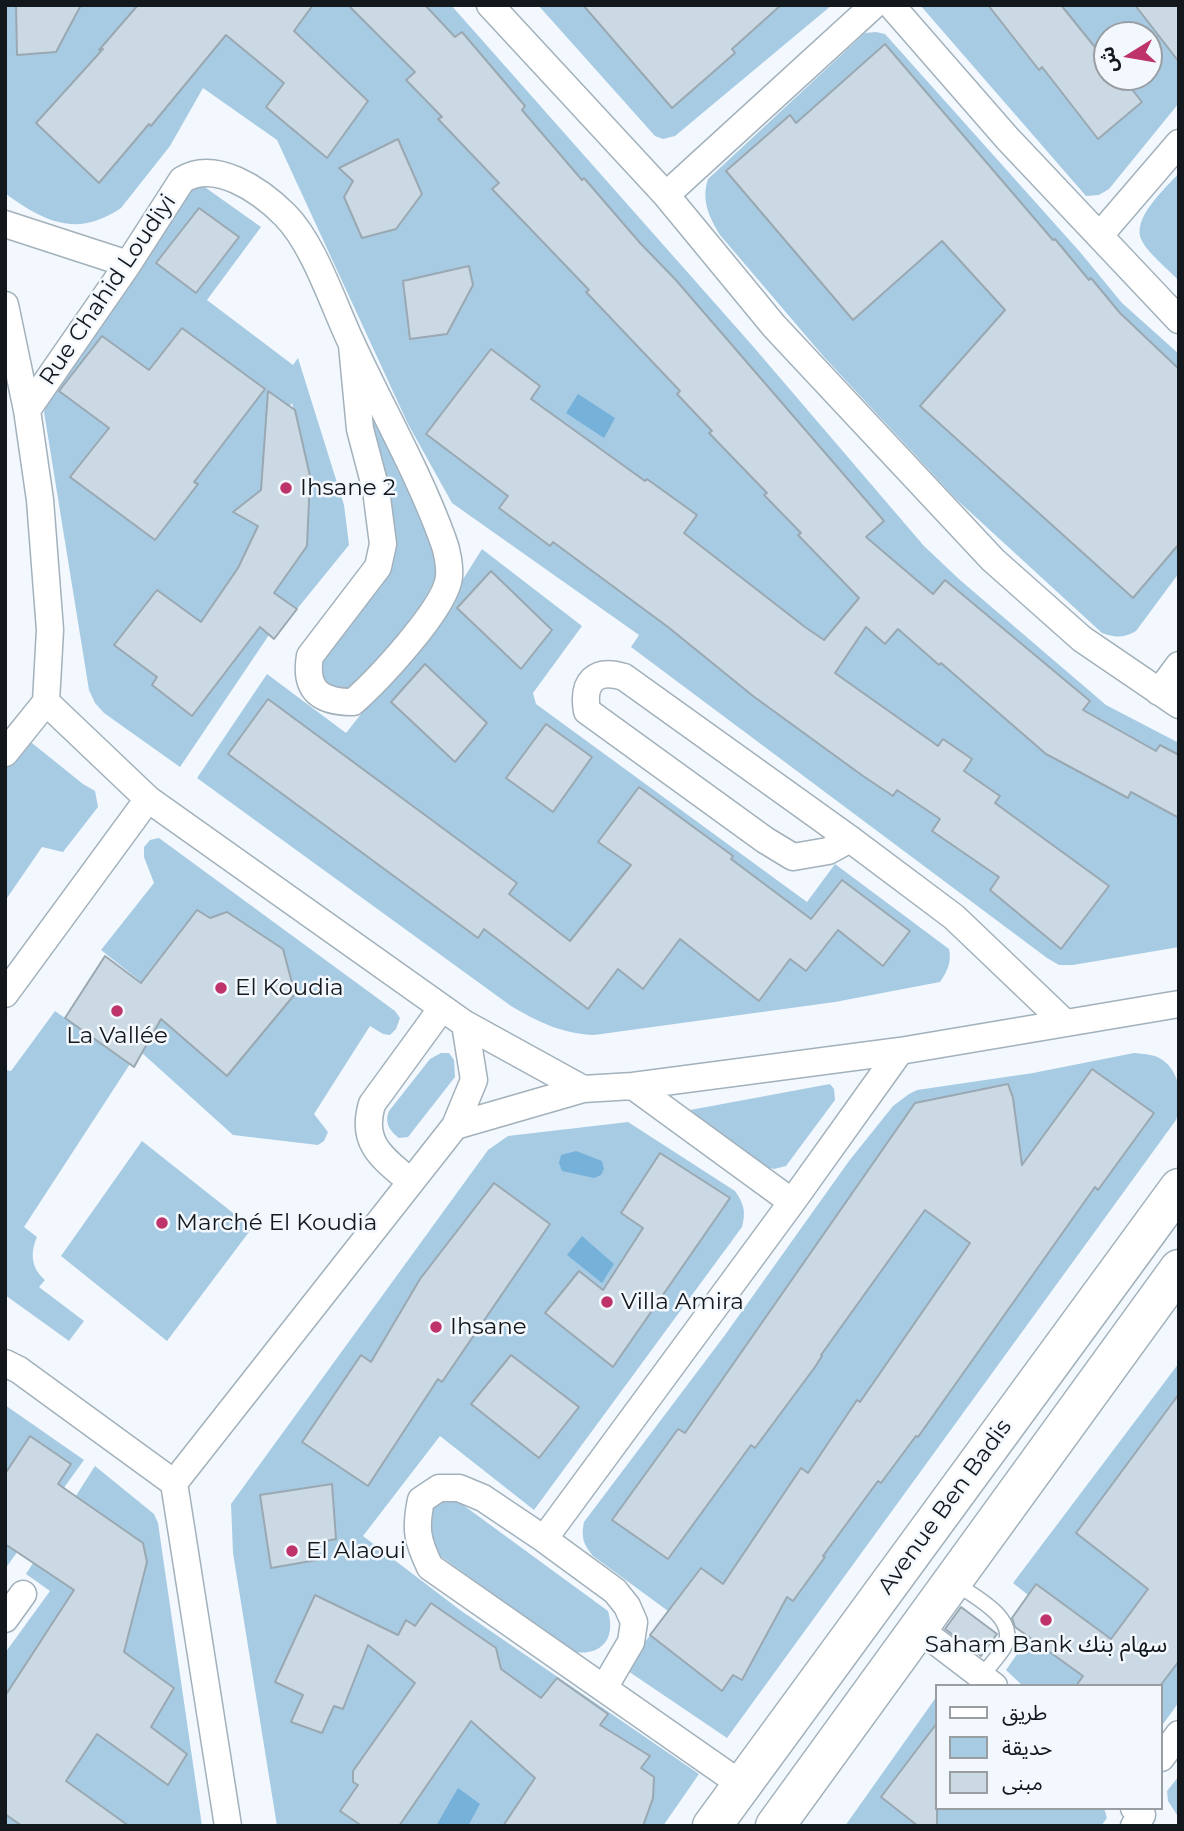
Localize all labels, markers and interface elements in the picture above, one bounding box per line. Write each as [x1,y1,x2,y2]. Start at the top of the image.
north arrow [1093,21,1163,91]
text: ش [1095,45,1123,75]
street label: Rue Chahid Loudiyi [34,189,182,391]
place label: Ihsane 2 [300,474,396,502]
marker: Ihsane 2 [278,480,294,496]
place label: El Koudia [235,974,344,1002]
marker: El Koudia [213,980,229,996]
marker: La Vallée [109,1003,125,1019]
place label: La Vallée [66,1022,168,1050]
place label: Marché El Koudia [176,1209,377,1237]
marker: Marché El Koudia [154,1215,170,1231]
place label: Villa Amira [621,1288,744,1316]
marker: Villa Amira [599,1294,615,1310]
place label: Ihsane [450,1313,527,1341]
marker: Ihsane [428,1319,444,1335]
street label: Avenue Ben Badis [872,1414,1018,1600]
place label: El Alaoui [306,1537,406,1565]
marker: El Alaoui [284,1543,300,1559]
marker: Saham Bank سهام بنك [1038,1612,1054,1628]
place label: Saham Bank سهام بنك [925,1631,1167,1659]
legend [936,1684,1163,1810]
text: طريق [1002,1700,1047,1725]
text: حديقة [1002,1735,1052,1760]
text: مبنى [1002,1770,1043,1795]

